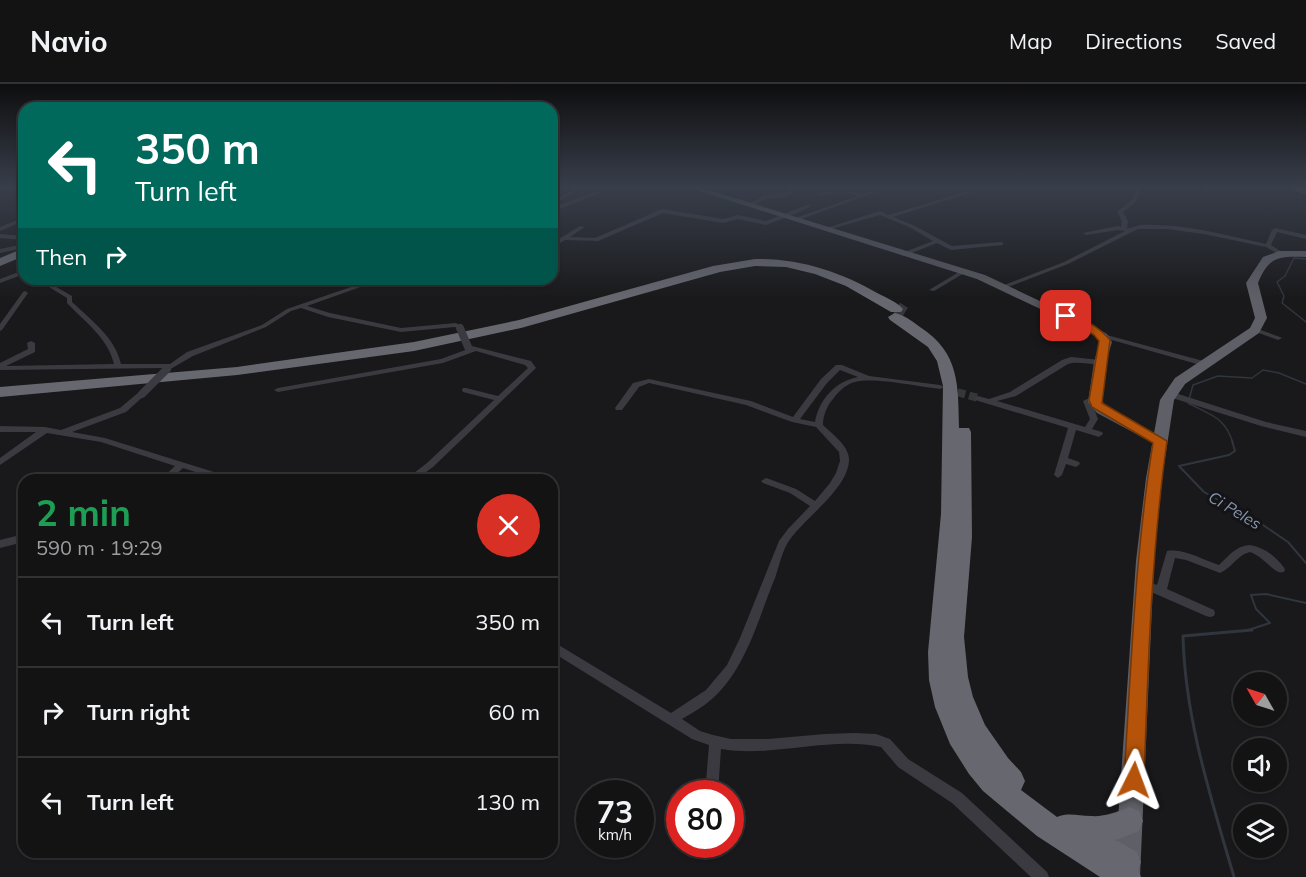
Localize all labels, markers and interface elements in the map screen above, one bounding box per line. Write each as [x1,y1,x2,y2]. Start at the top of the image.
text: Navio [30,24,107,59]
text: Map [1009,28,1052,54]
text: Directions [1085,28,1182,54]
text: Saved [1215,28,1276,54]
text: 350 m [135,122,260,175]
icon: left [36,126,114,204]
text: Turn left [135,174,237,208]
icon: right [99,240,132,273]
text: Then [36,243,87,271]
pin [1040,290,1091,341]
icon: arrive [1049,299,1082,332]
water label: Ci Peles [1205,486,1265,534]
text: 2 min [36,490,131,535]
button: close [477,494,540,557]
text: 590 m · 19:29 [36,535,162,560]
icon: left [36,606,69,639]
text: Turn left [87,608,174,636]
text: 350 m [475,608,540,636]
north arrow [1233,672,1287,726]
map controls [1233,672,1287,858]
icon: right [36,696,69,729]
text: Turn right [87,698,190,726]
text: 60 m [489,698,540,726]
button: sound [1233,738,1287,792]
position arrow [1102,748,1166,812]
speed limit sign: 80 [666,780,744,858]
icon: left [36,786,69,819]
text: Turn left [87,788,174,816]
text: 130 m [475,788,540,816]
text: 73 [597,793,633,831]
button: layers [1233,804,1287,858]
text: km/h [598,825,632,844]

